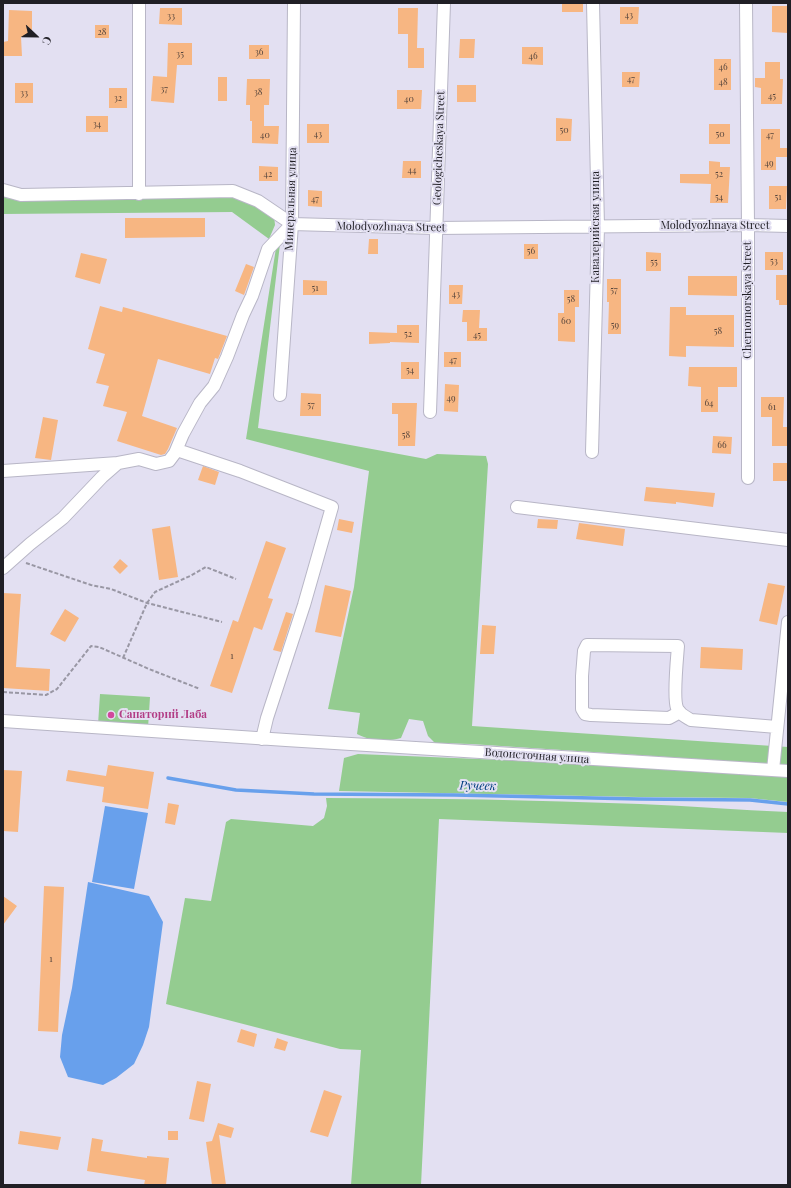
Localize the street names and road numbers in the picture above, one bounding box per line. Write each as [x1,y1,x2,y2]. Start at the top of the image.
street label: Geologicheskaya Street [430,91,448,205]
street label: Минеральная улица [283,147,299,251]
street label: Кавалерийская улица [589,171,603,283]
street label: Molodyozhnaya Street [336,219,446,235]
street label: Molodyozhnaya Street [660,219,770,233]
street label: Chernomorskaya Street [741,241,755,359]
street label: Водоисточная улица [484,746,590,766]

